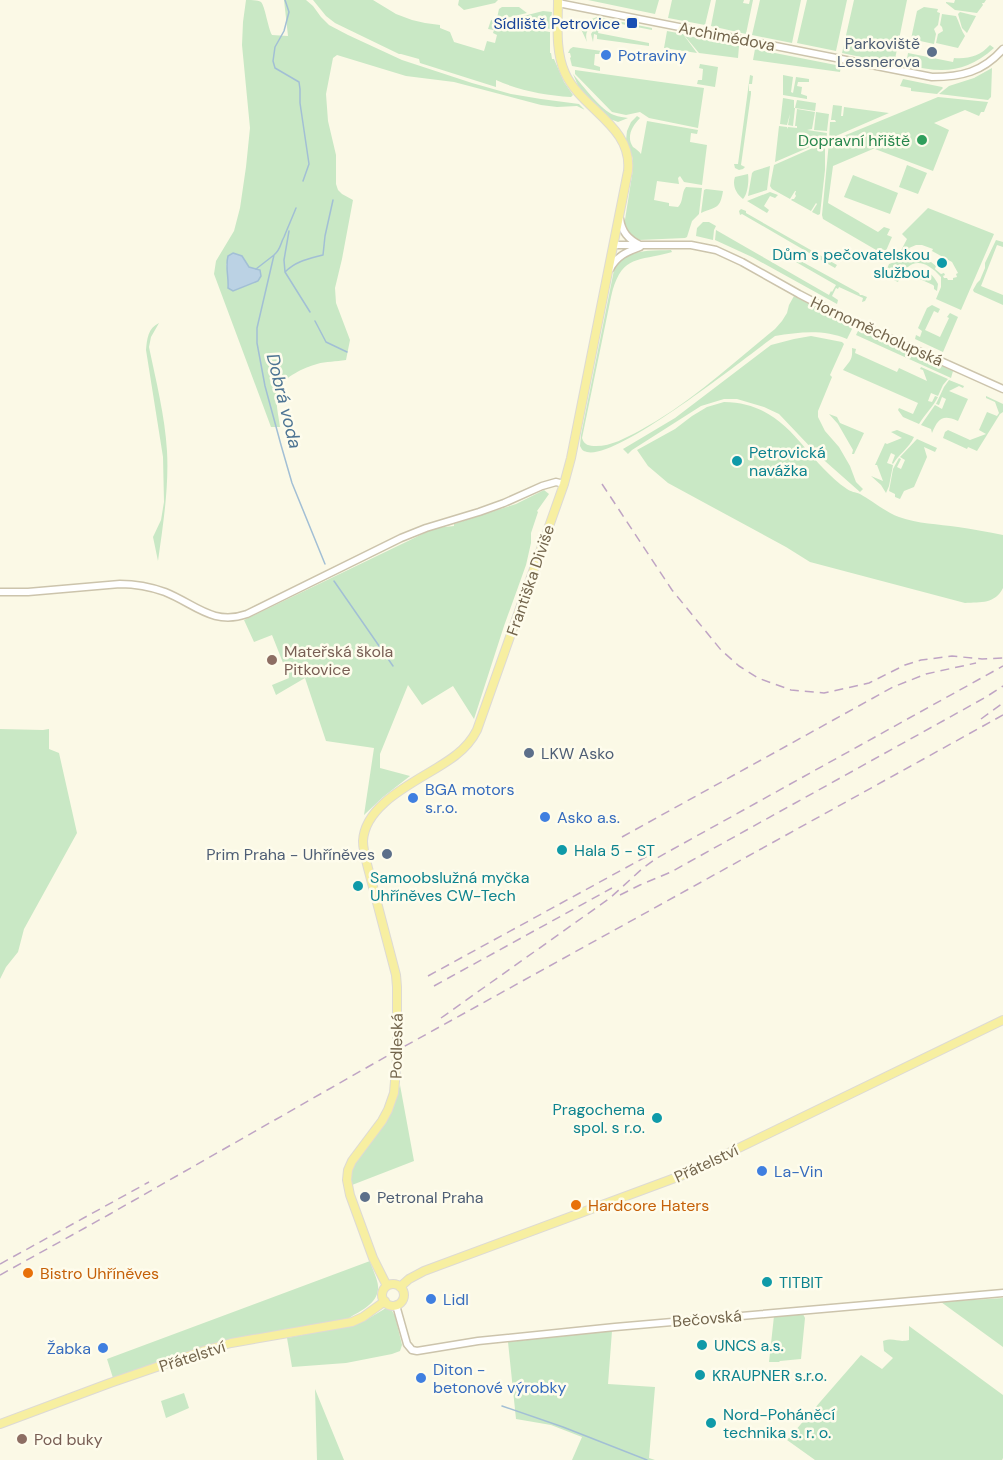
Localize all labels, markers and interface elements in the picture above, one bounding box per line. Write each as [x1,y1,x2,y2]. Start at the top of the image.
place label: Sídliště Petrovice [494,13,620,34]
marker: Sídliště Petrovice [625,16,639,30]
street label: Archimédova [677,17,777,56]
place label: Parkoviště Lessnerova [837,33,920,72]
place label: Potraviny [618,45,687,66]
marker: Parkoviště Lessnerova [925,45,939,59]
marker: Potraviny [599,48,613,62]
place label: Dopravní hřiště [798,130,910,151]
marker: Dopravní hřiště [915,133,929,147]
place label: Dům s pečovatelskou službou [772,244,930,283]
marker: Dům s pečovatelskou službou [935,256,949,270]
street label: Hornoměcholupská [807,292,946,371]
water label: Dobrá voda [261,351,307,451]
place label: Petrovická navážka [749,442,826,481]
marker: Petrovická navážka [730,454,744,468]
street label: Františka Diviše [502,522,559,638]
place label: Mateřská škola Pitkovice [284,641,393,680]
marker: Mateřská škola Pitkovice [265,653,279,667]
place label: LKW Asko [541,743,614,764]
marker: LKW Asko [522,746,536,760]
place label: BGA motors s.r.o. [425,779,515,818]
marker: BGA motors s.r.o. [406,791,420,805]
place label: Asko a.s. [557,807,620,828]
marker: Asko a.s. [538,810,552,824]
place label: Hala 5 - ST [574,840,655,861]
marker: Hala 5 - ST [555,843,569,857]
place label: Prim Praha - Uhříněves [206,844,375,865]
marker: Prim Praha - Uhříněves [380,847,394,861]
place label: Samoobslužná myčka Uhříněves CW-Tech [370,867,530,906]
marker: Samoobslužná myčka Uhříněves CW-Tech [351,879,365,893]
street label: Podleská [385,1013,408,1079]
place label: Pragochema spol. s r.o. [553,1099,645,1138]
marker: Pragochema spol. s r.o. [650,1111,664,1125]
street label: Přátelství [671,1139,742,1187]
place label: La-Vin [774,1161,823,1182]
marker: La-Vin [755,1164,769,1178]
place label: Petronal Praha [377,1187,484,1208]
marker: Petronal Praha [358,1190,372,1204]
place label: Hardcore Haters [588,1195,709,1216]
marker: Hardcore Haters [569,1198,583,1212]
place label: Bistro Uhříněves [40,1263,159,1284]
marker: Bistro Uhříněves [21,1266,35,1280]
place label: TITBIT [779,1272,823,1293]
marker: TITBIT [760,1275,774,1289]
place label: Lidl [443,1289,469,1310]
marker: Lidl [424,1292,438,1306]
street label: Bečovská [671,1305,743,1332]
place label: UNCS a.s. [714,1335,784,1356]
street label: Přátelství [156,1336,228,1377]
place label: Žabka [47,1338,91,1359]
marker: UNCS a.s. [695,1338,709,1352]
marker: Žabka [96,1341,110,1355]
place label: Diton - betonové výrobky [433,1359,567,1398]
place label: KRAUPNER s.r.o. [712,1365,827,1386]
marker: KRAUPNER s.r.o. [693,1368,707,1382]
marker: Diton - betonové výrobky [414,1371,428,1385]
place label: Nord-Poháněcí technika s. r. o. [723,1404,835,1443]
marker: Nord-Poháněcí technika s. r. o. [704,1416,718,1430]
place label: Pod buky [34,1429,103,1450]
marker: Pod buky [15,1432,29,1446]

